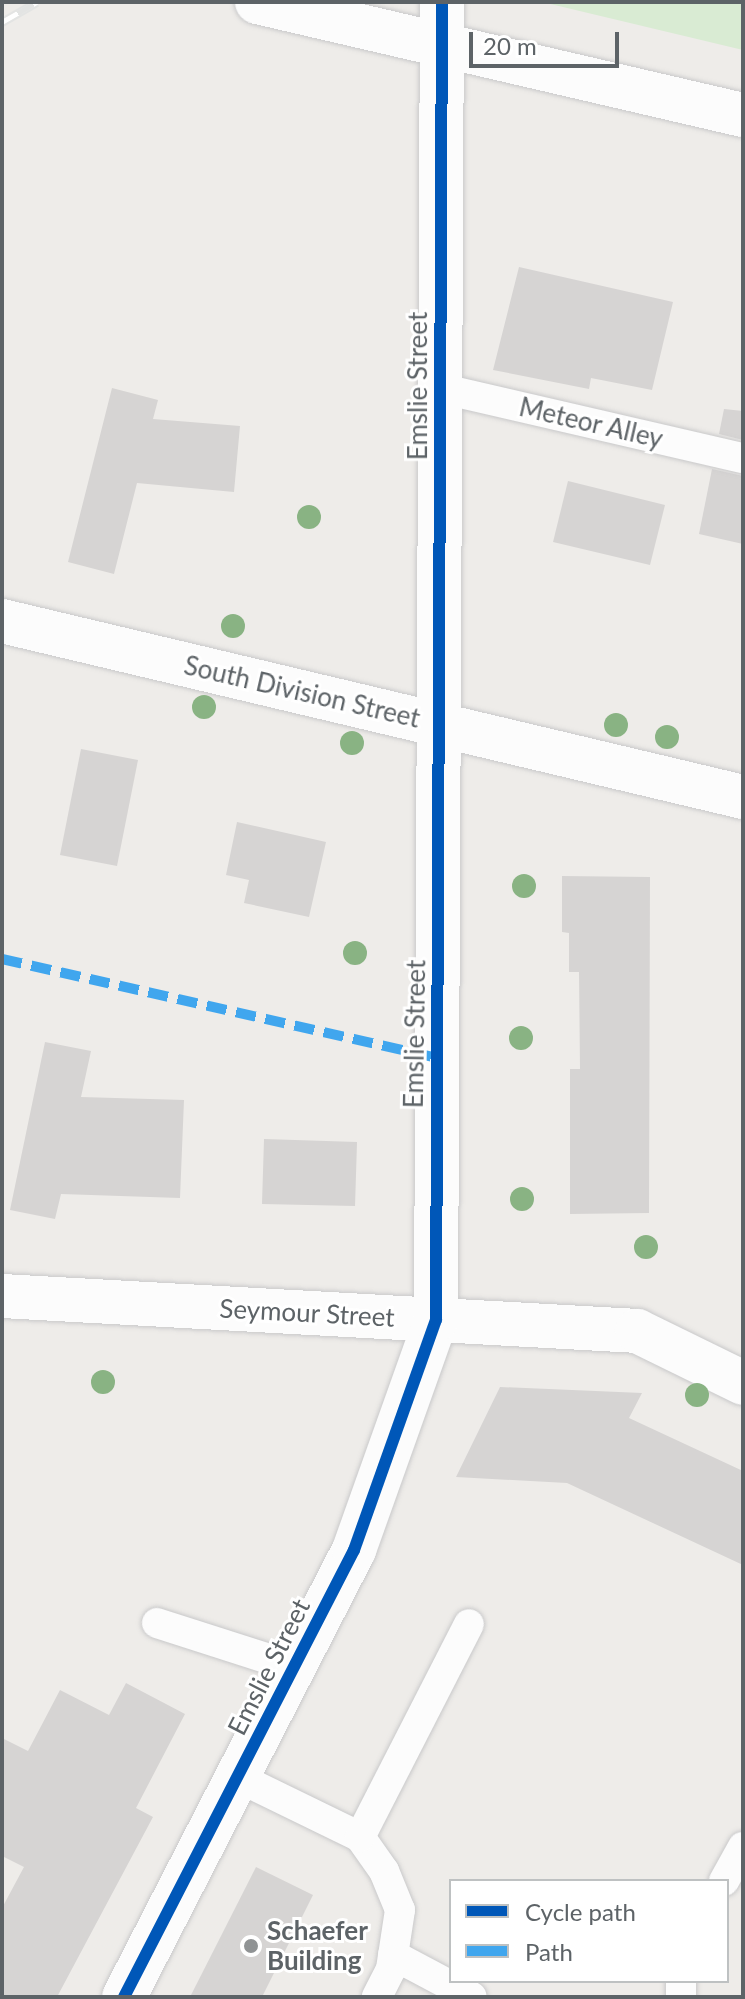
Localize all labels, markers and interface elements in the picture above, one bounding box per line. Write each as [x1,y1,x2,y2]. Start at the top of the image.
scale bar [473,16,623,66]
text: 20 m [483,31,537,60]
street label: Emslie Street [402,312,434,460]
street label: Meteor Alley [515,391,667,455]
street label: South Division Street [181,650,423,734]
street label: Emslie Street [398,959,432,1109]
street label: Seymour Street [218,1293,396,1333]
street label: Emslie Street [221,1594,317,1740]
legend [449,1879,729,1983]
text: Cycle path [525,1897,636,1926]
place label: Schaefer Building [267,1915,368,1976]
marker: Schaefer Building [242,1937,260,1955]
text: Path [525,1937,573,1966]

